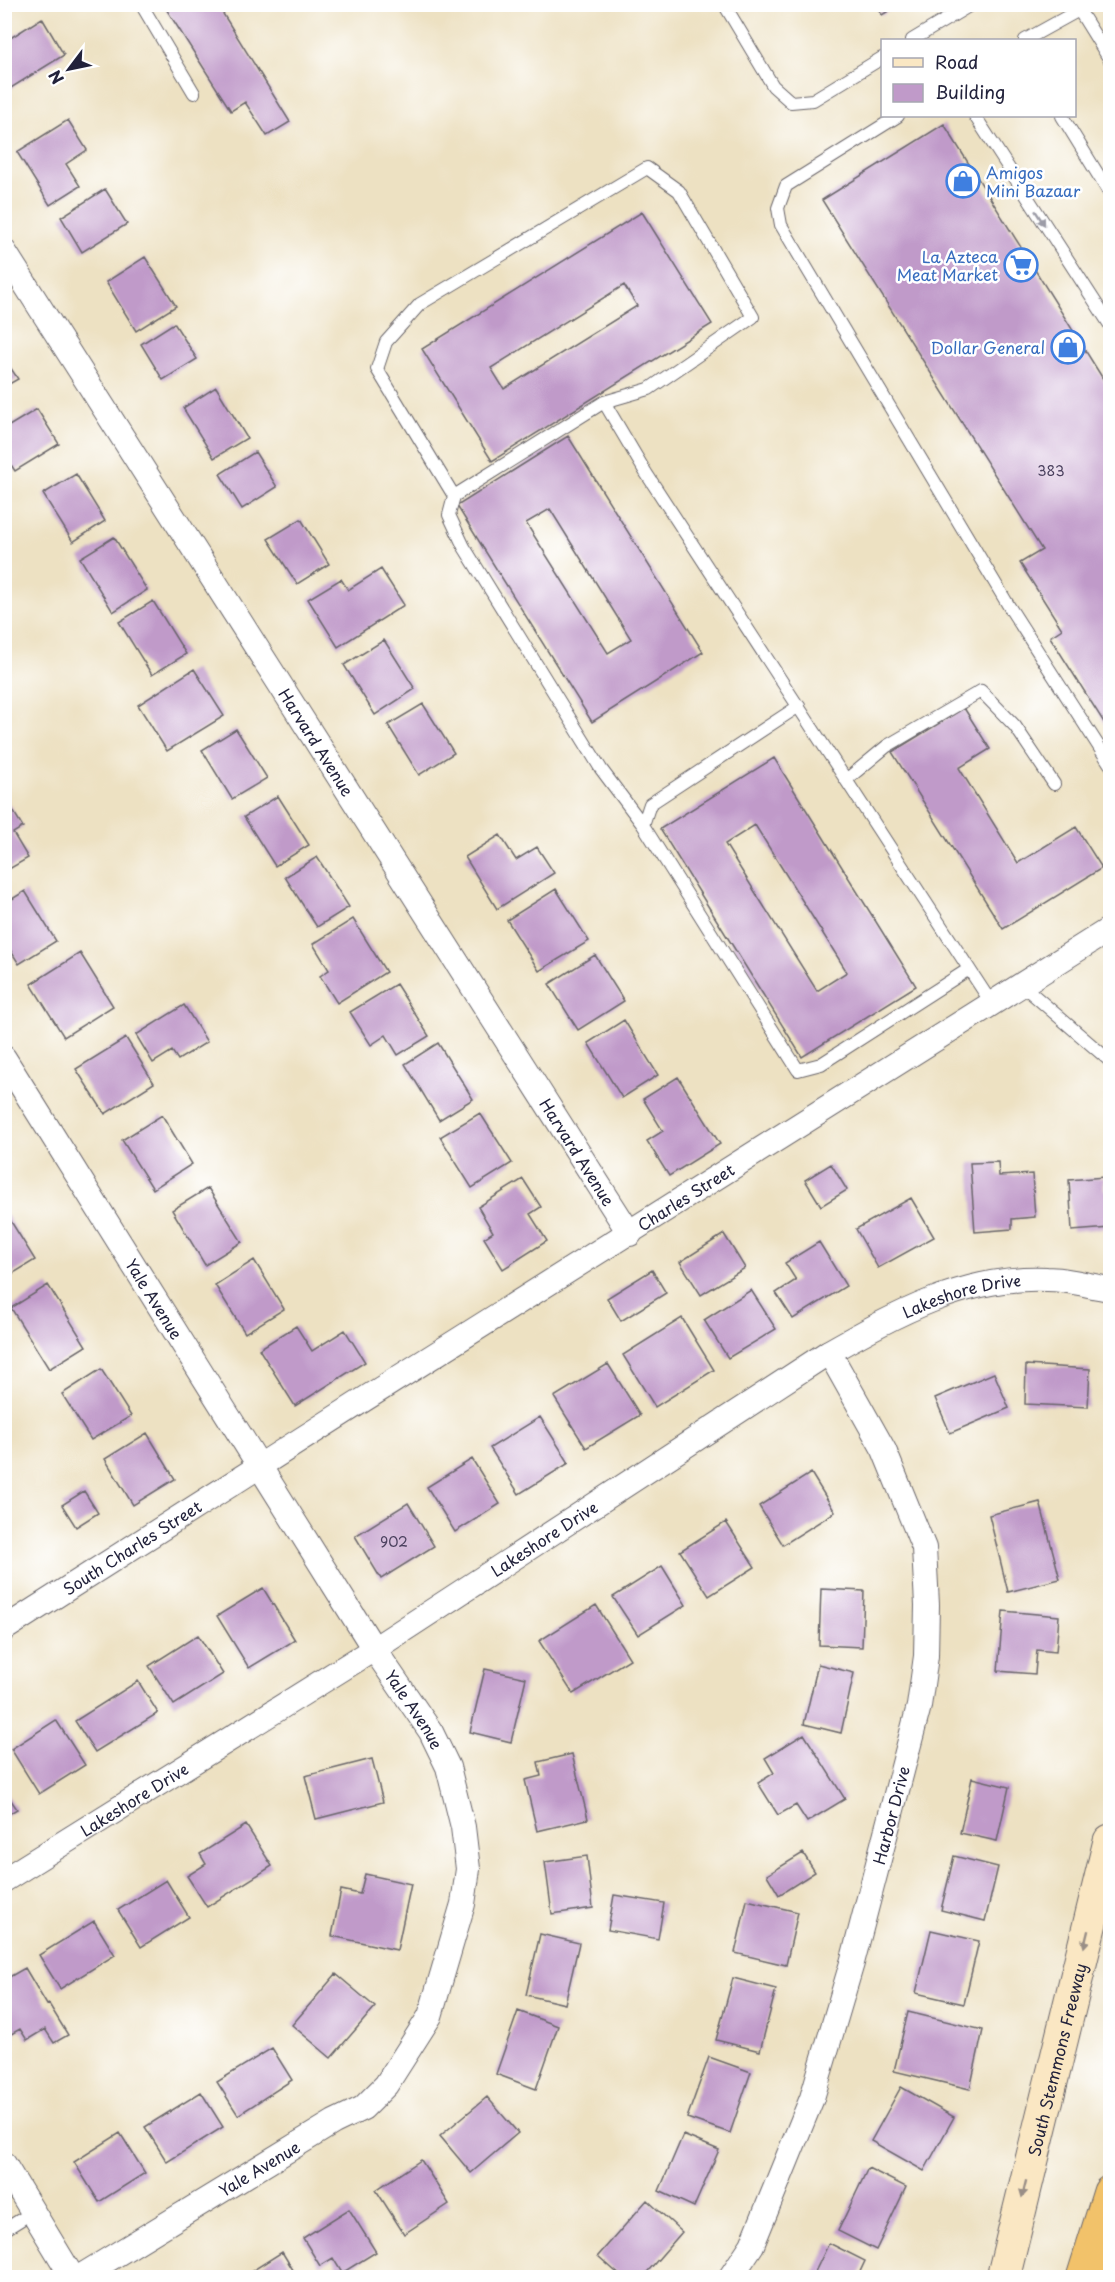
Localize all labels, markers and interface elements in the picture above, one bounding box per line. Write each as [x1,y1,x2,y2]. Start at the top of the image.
north arrow [39,39,99,99]
legend [881,39,1076,117]
text: Road [935,48,979,75]
text: N [42,66,69,89]
text: Building [935,78,1005,105]
place label: Amigos Mini Bazaar [986,160,1081,202]
shop icon: Amigos Mini Bazaar [945,163,981,199]
one-way arrow [1035,210,1046,226]
place label: La Azteca Meat Market [897,244,998,286]
supermarket icon: La Azteca Meat Market [1003,247,1039,283]
shop icon: Dollar General [1050,329,1086,365]
place label: Dollar General [931,335,1045,359]
house number: 383 [1037,460,1065,481]
street label: Harvard Avenue [273,683,360,801]
street label: Harvard Avenue [534,1093,621,1211]
street label: Charles Street [632,1157,739,1236]
street label: Yale Avenue [120,1254,189,1344]
street label: Lakeshore Drive [898,1267,1022,1324]
street label: South Charles Street [58,1494,206,1600]
street label: Lakeshore Drive [486,1494,602,1582]
house number: 902 [380,1531,408,1552]
street label: Yale Avenue [380,1665,450,1753]
street label: Lakeshore Drive [75,1756,192,1842]
street label: Harbor Drive [866,1763,915,1867]
one-way arrow [1081,1930,1090,1948]
street label: South Stemmons Freeway [1021,1960,1092,2158]
street label: Yale Avenue [214,2134,304,2202]
one-way arrow [1019,2180,1029,2198]

